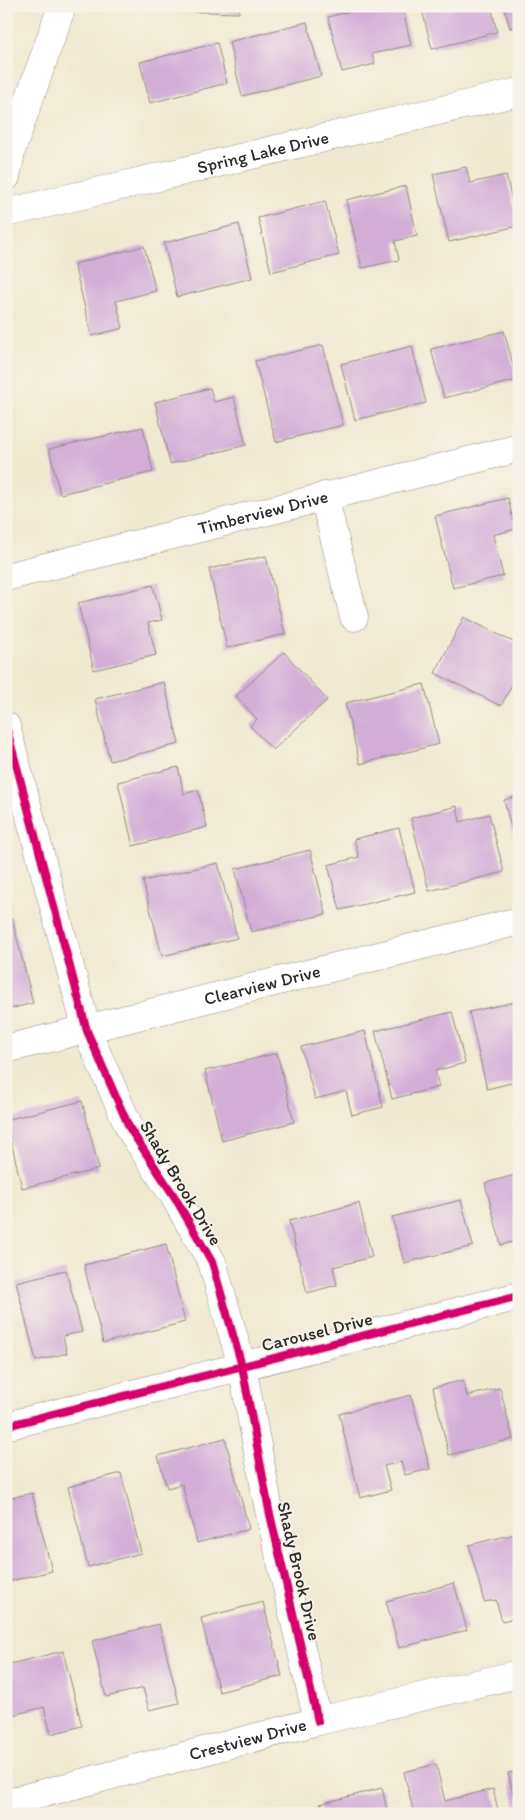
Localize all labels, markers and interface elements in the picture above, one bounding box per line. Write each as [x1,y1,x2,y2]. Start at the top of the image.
street label: Spring Lake Drive [195,126,331,179]
street label: Timberview Drive [196,485,330,539]
street label: Clearview Drive [202,960,323,1010]
street label: Shady Brook Drive [135,1116,227,1250]
street label: Carousel Drive [259,1308,375,1356]
street label: Shady Brook Drive [272,1499,326,1643]
street label: Crestview Drive [187,1713,309,1765]

